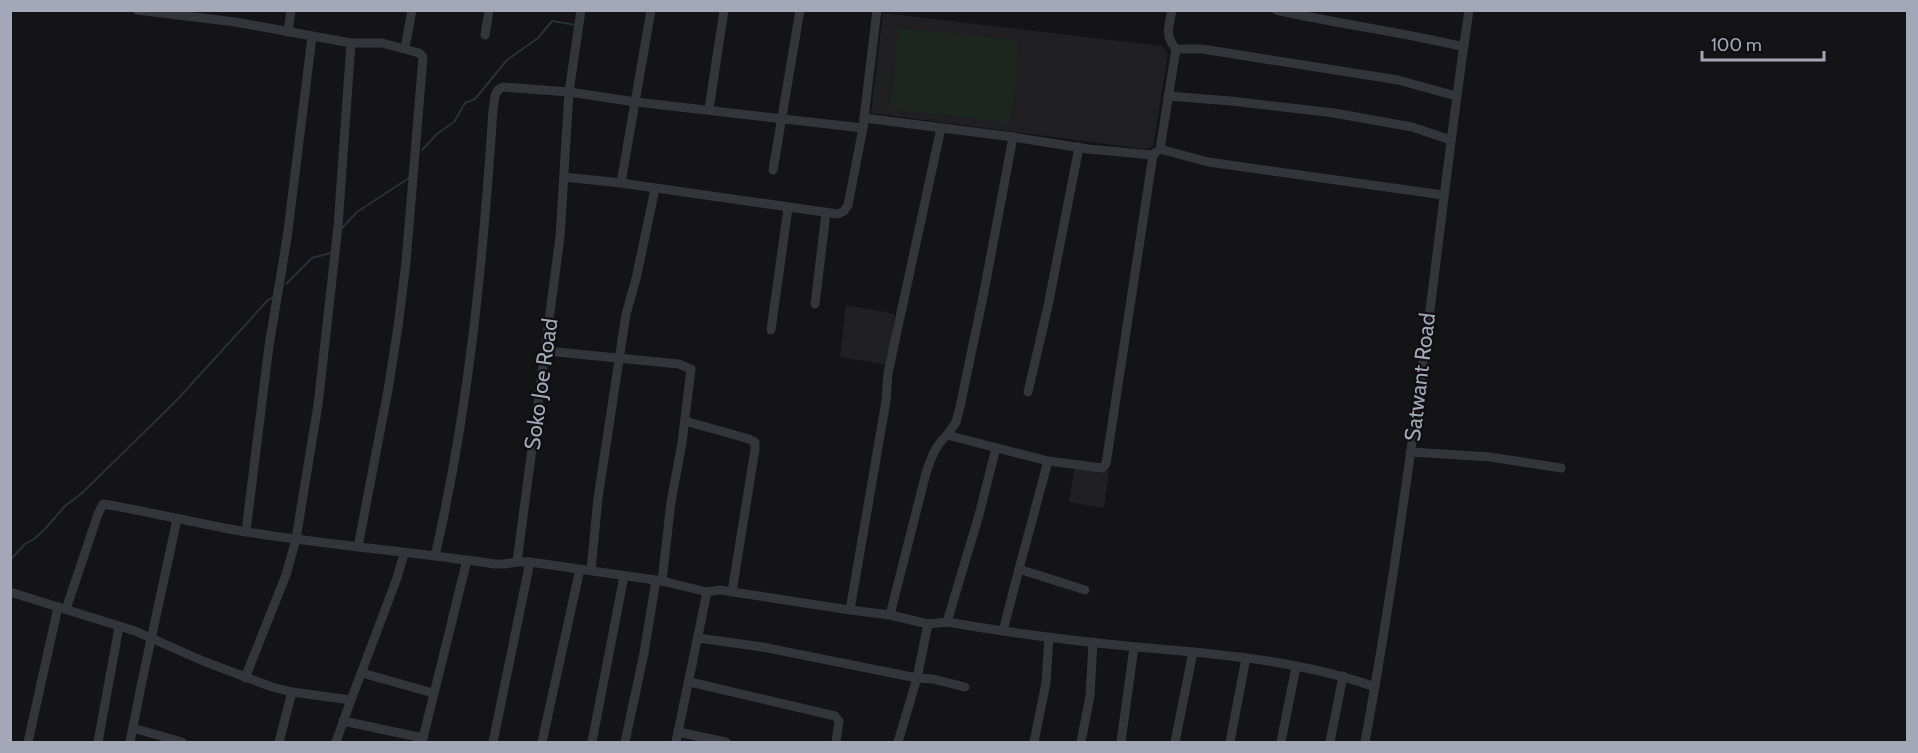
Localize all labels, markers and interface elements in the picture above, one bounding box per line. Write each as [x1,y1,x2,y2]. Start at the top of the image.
scale bar [1702,24,1824,62]
text: 100 m [1711,34,1762,56]
street label: Satwant Road [1399,311,1441,443]
street label: Soko Joe Road [518,316,564,452]

